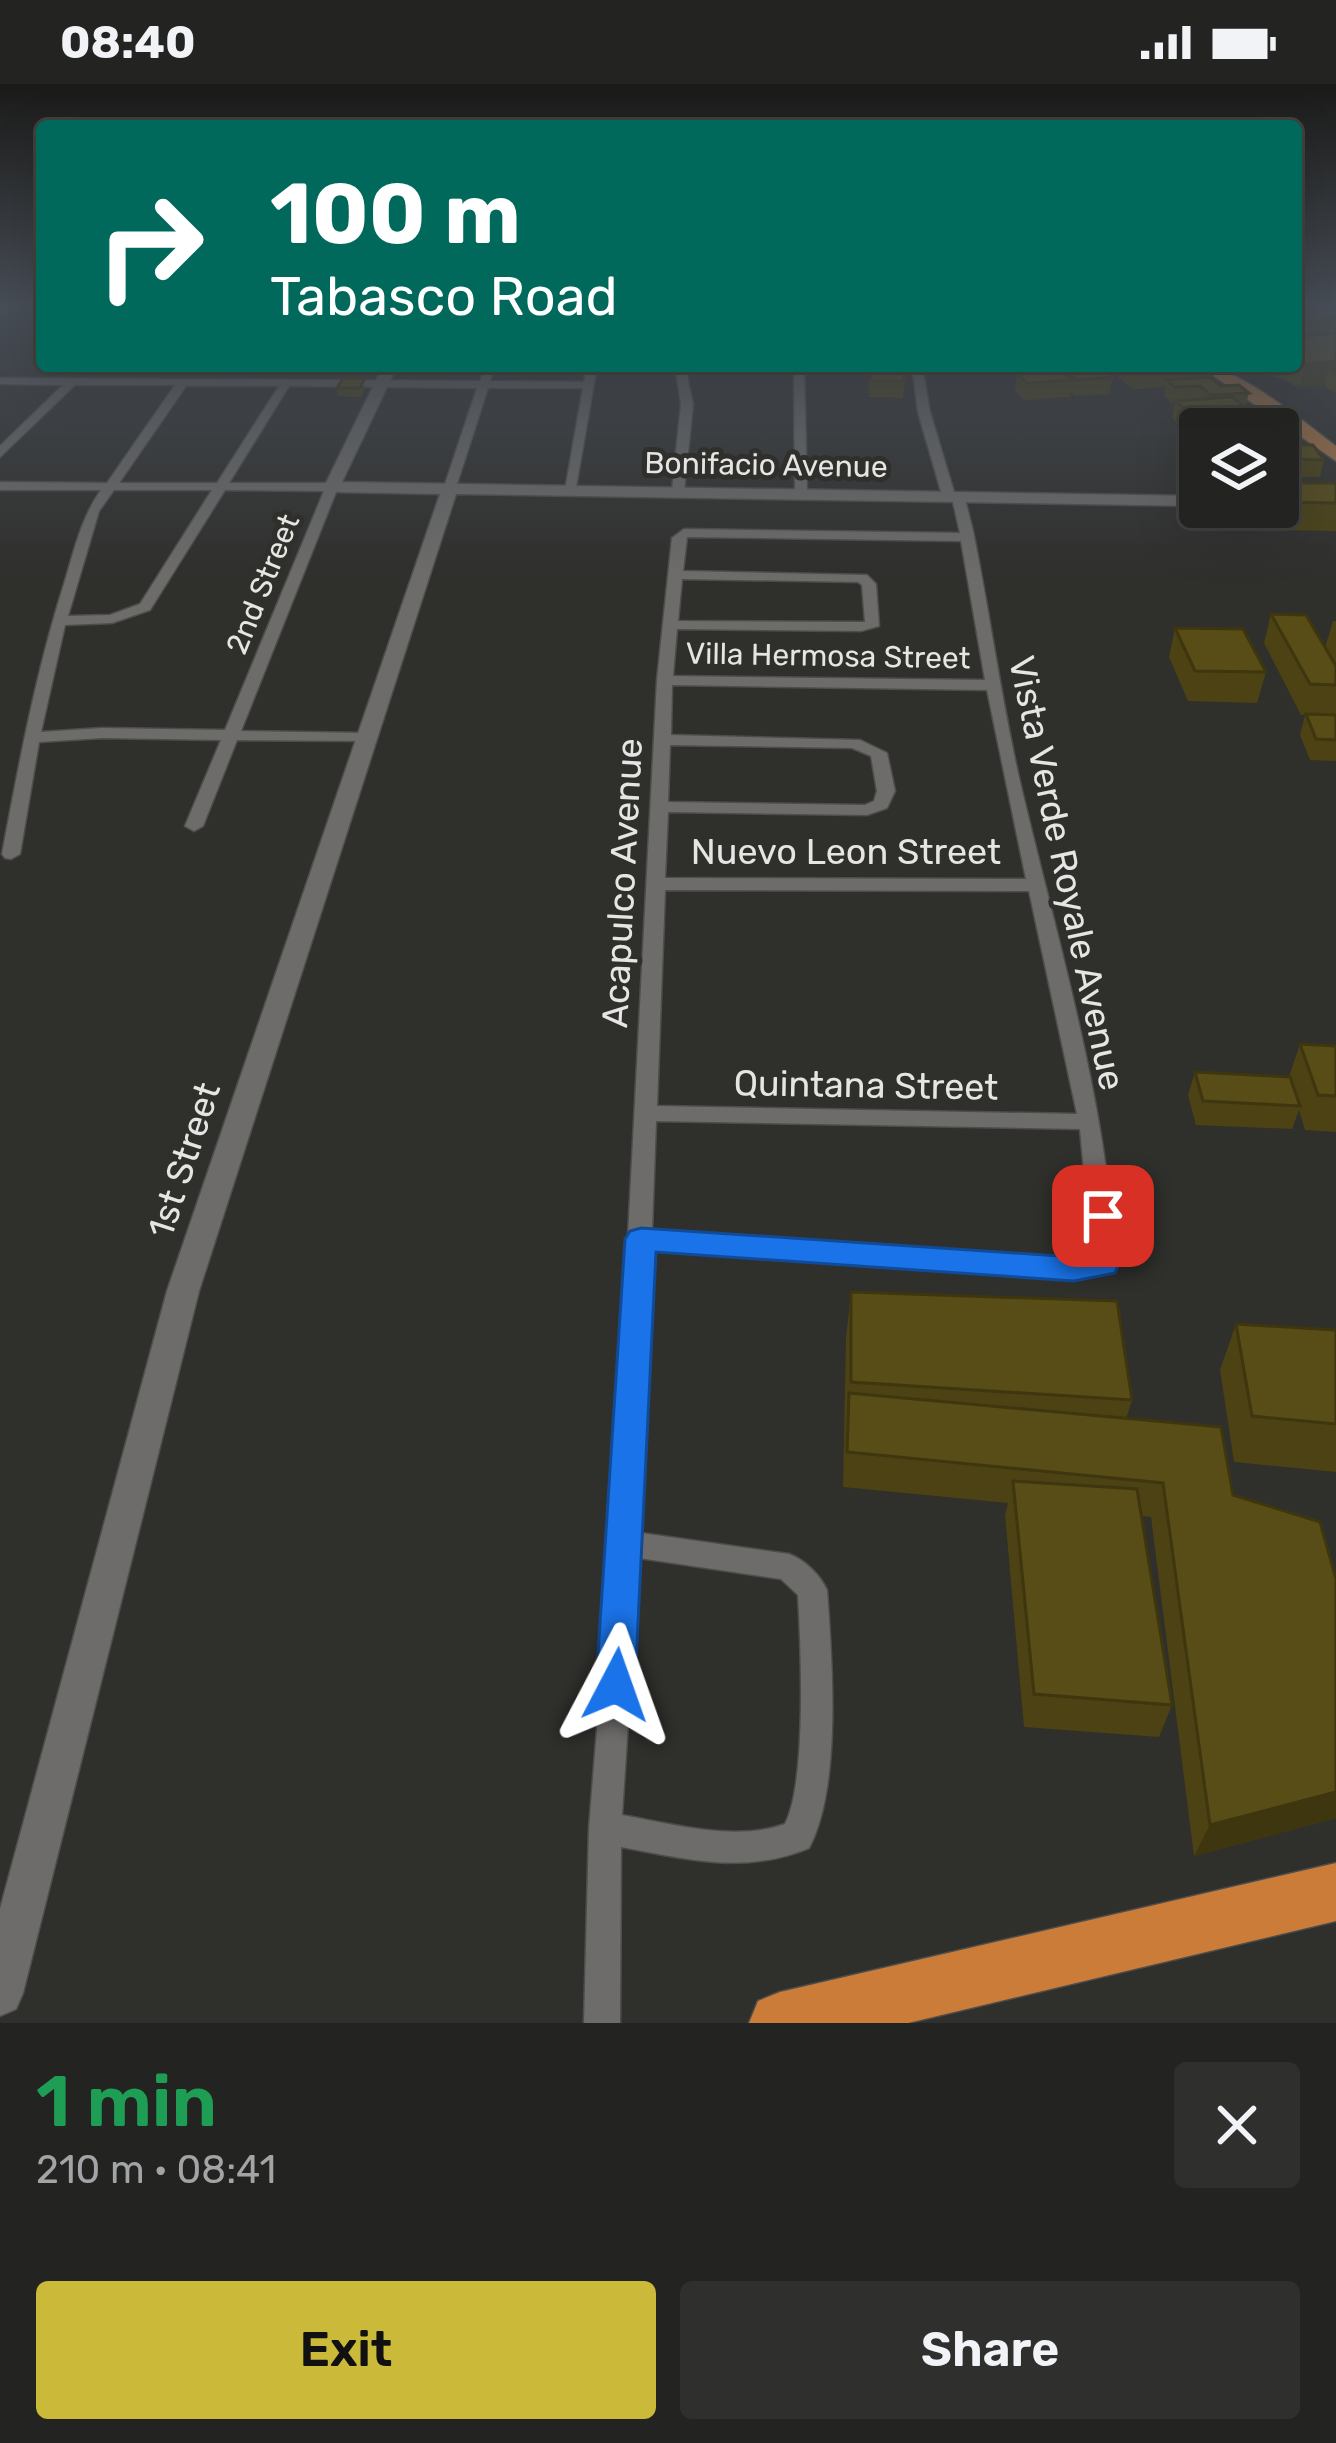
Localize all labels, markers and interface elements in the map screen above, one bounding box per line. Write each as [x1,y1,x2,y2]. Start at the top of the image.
text: 08:40 [60,16,196,69]
text: 100 m [270,164,521,264]
icon: right [72,168,228,324]
text: Tabasco Road [270,265,618,329]
map controls [1179,408,1299,528]
button: layers [1179,408,1299,528]
street label: Bonifacio Avenue [644,445,888,485]
street label: 2nd Street [219,509,307,659]
street label: Villa Hermosa Street [685,636,971,676]
street label: Vista Verde Royale Avenue [1000,652,1134,1094]
street label: Acapulco Avenue [593,737,651,1029]
street label: Nuevo Leon Street [691,830,1001,873]
street label: Quintana Street [733,1061,999,1109]
street label: 1st Street [139,1077,229,1243]
pin [1052,1165,1154,1267]
icon: arrive [1070,1183,1136,1249]
position arrow [553,1622,679,1748]
text: 1 min [36,2059,217,2144]
button: close [1174,2062,1300,2188]
text: 210 m · 08:41 [36,2147,276,2193]
button: Exit [36,2281,656,2419]
button: Share [680,2281,1300,2419]

